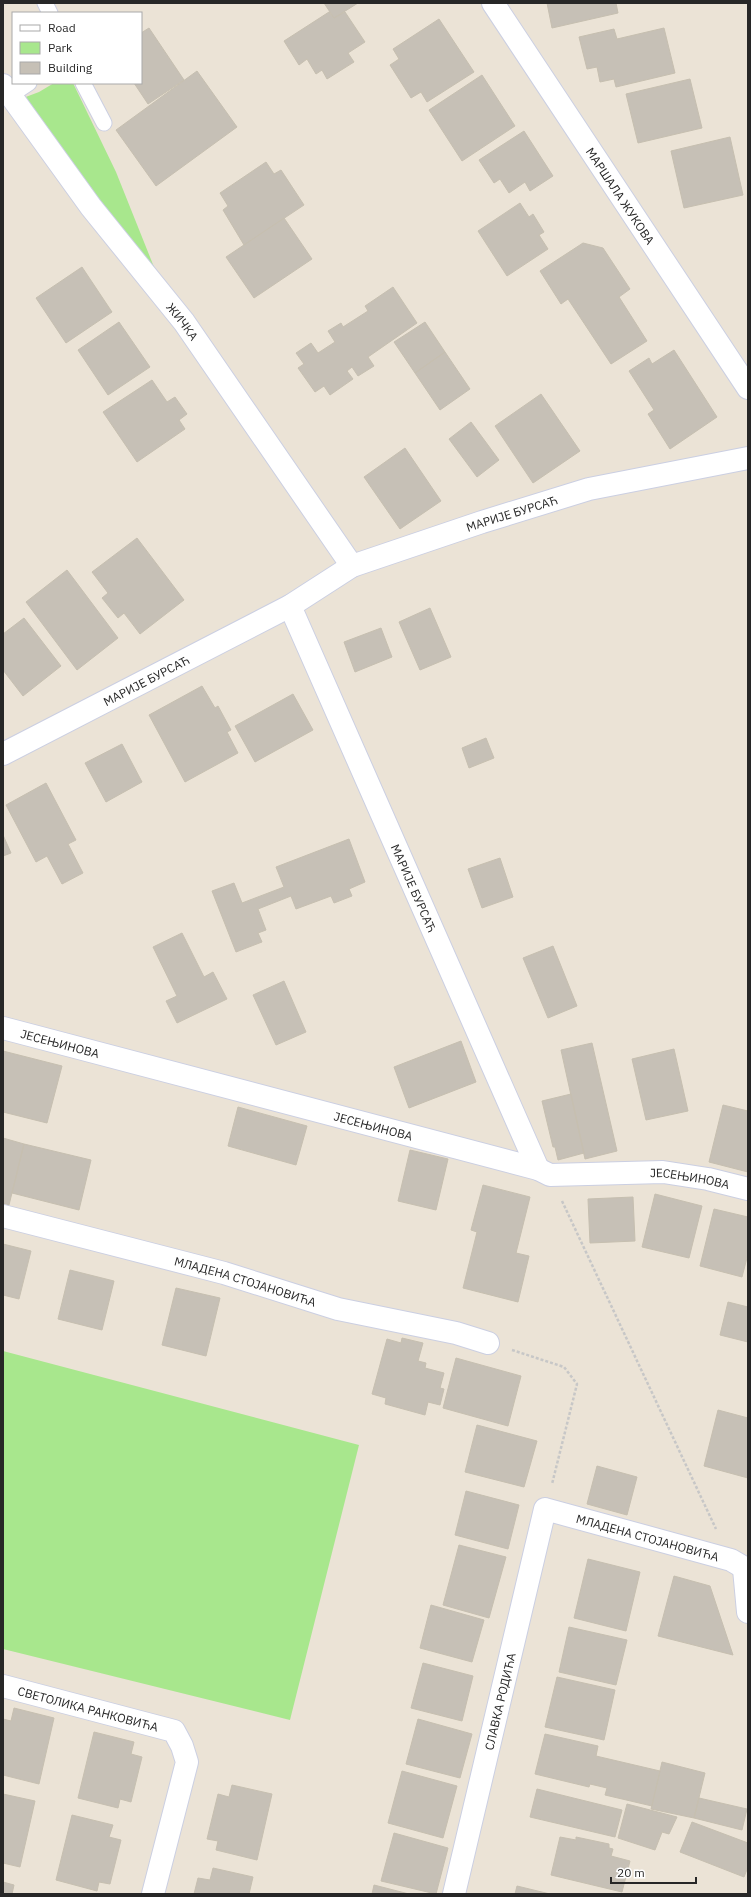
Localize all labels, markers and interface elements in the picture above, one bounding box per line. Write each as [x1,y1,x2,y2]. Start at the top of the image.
legend [12,12,142,84]
text: Road [48,20,76,35]
text: Park [48,40,73,55]
text: Building [48,60,93,75]
street label: МАРШАЛА ЖУКОВА [583,144,658,247]
street label: ЖИЧКА [164,299,202,343]
street label: МАРИЈЕ БУРСАЋ [464,492,559,534]
street label: МАРИЈЕ БУРСАЋ [100,652,192,709]
street label: МАРИЈЕ БУРСАЋ [388,841,440,934]
street label: ЈЕСЕЊИНОВА [19,1025,101,1061]
street label: ЈЕСЕЊИНОВА [332,1108,415,1143]
street label: ЈЕСЕЊИНОВА [650,1165,732,1192]
street label: МЛАДЕНА СТОЈАНОВИЋА [173,1253,318,1309]
street label: МЛАДЕНА СТОЈАНОВИЋА [575,1510,721,1564]
street label: СЛАВКА РОДИЋА [481,1651,518,1752]
street label: СВЕТОЛИКА РАНКОВИЋА [16,1683,160,1734]
scale bar [611,1859,696,1885]
text: 20 m [617,1865,645,1880]

